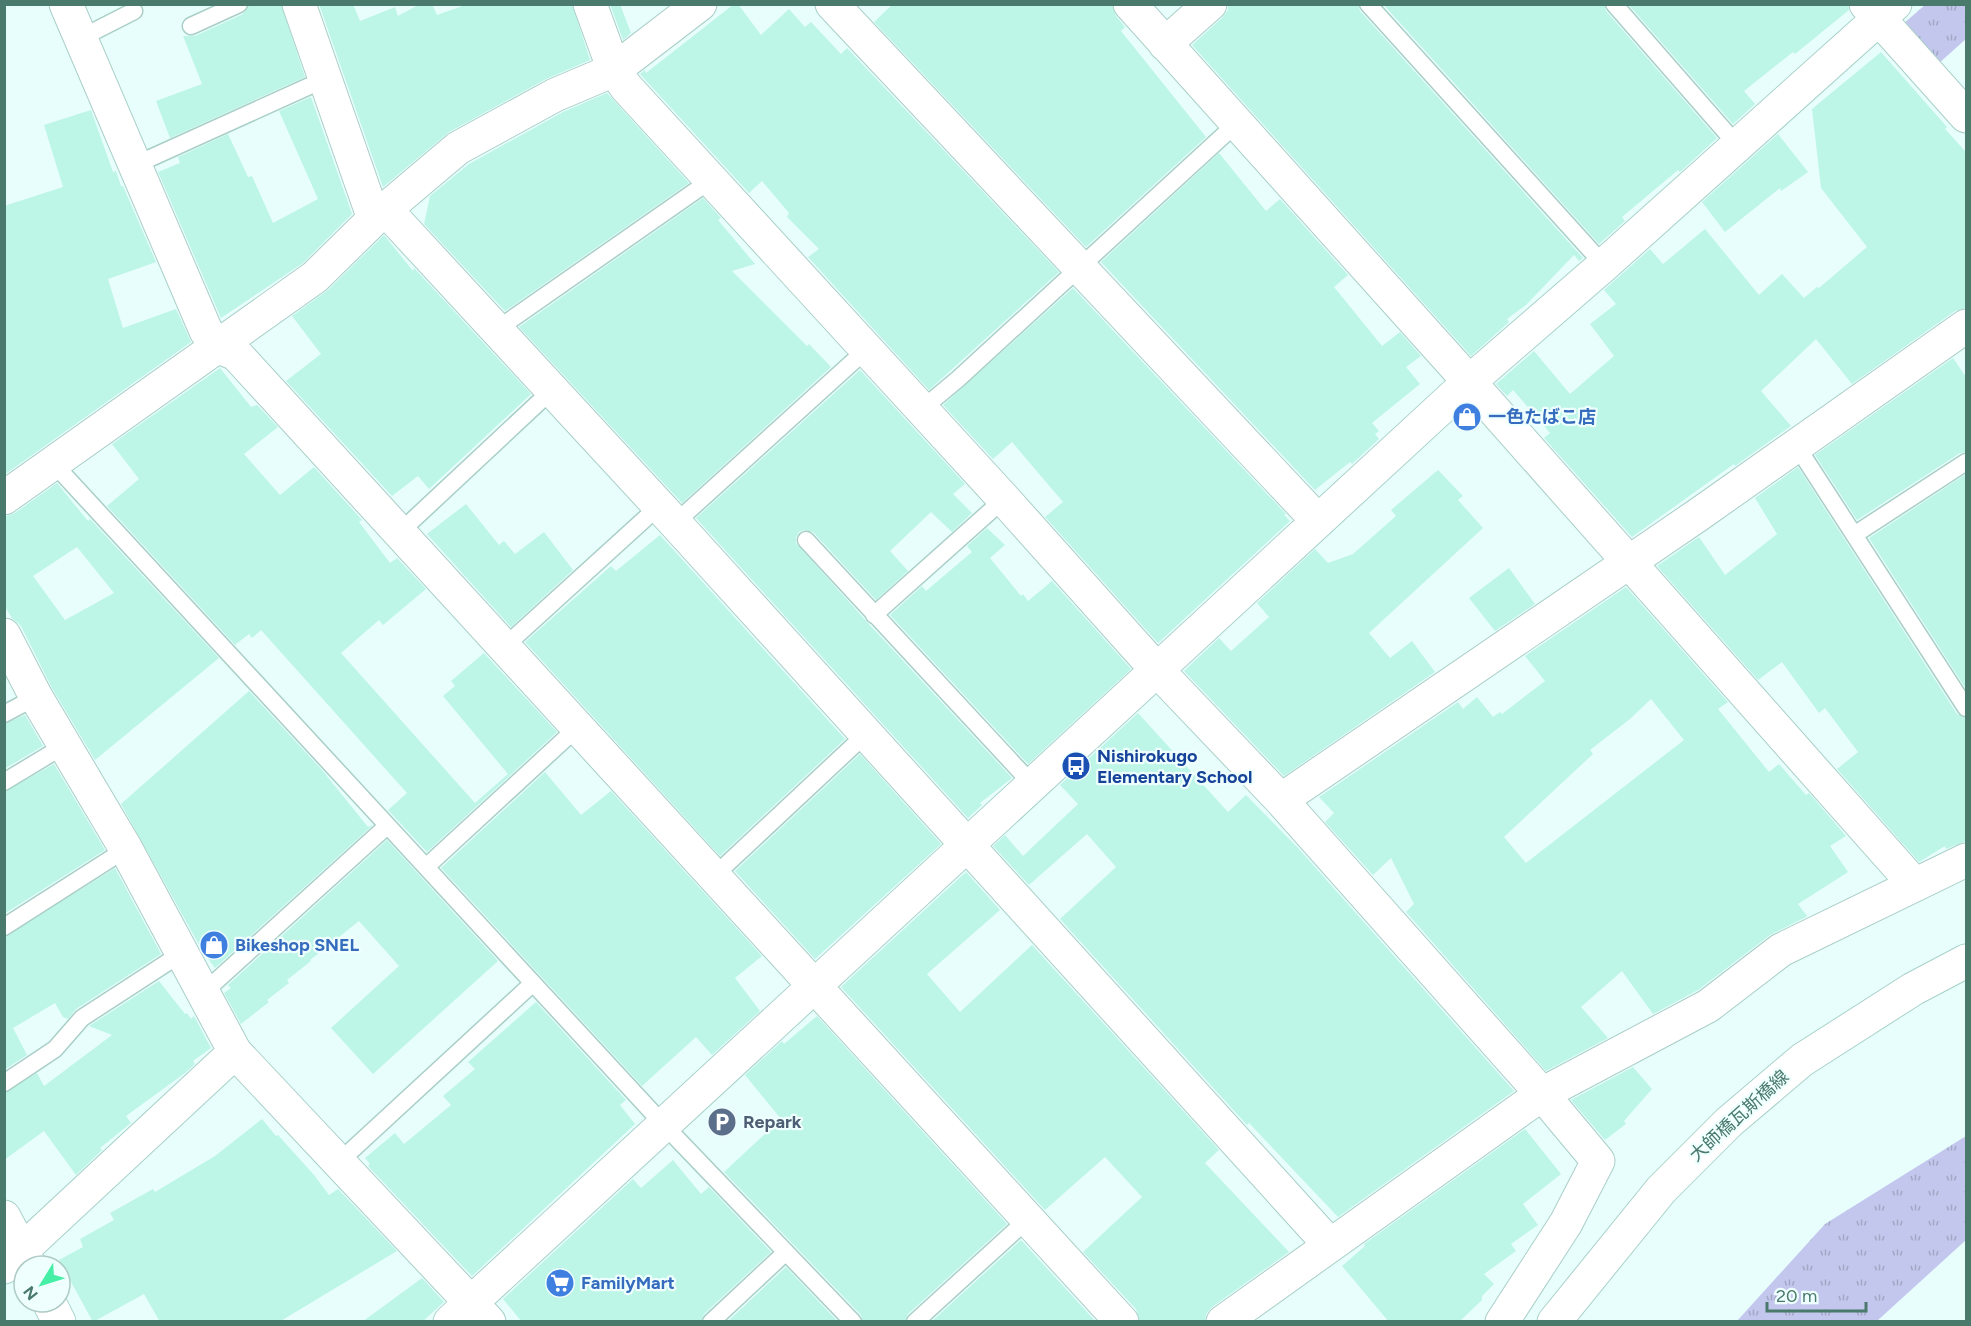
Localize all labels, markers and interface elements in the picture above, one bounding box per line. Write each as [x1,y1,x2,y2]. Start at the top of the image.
shop icon: 一色たばこ店 [1451,401,1483,433]
place label: 一色たばこ店 [1488,406,1596,428]
place label: Nishirokugo Elementary School [1097,745,1252,788]
bus stop icon: Nishirokugo Elementary School [1060,750,1092,782]
shop icon: Bikeshop SNEL [198,929,230,961]
place label: Bikeshop SNEL [235,934,360,956]
street label: 大師橋瓦斯橋線 [1685,1066,1793,1166]
parking icon: Repark [706,1106,738,1138]
place label: Repark [743,1111,802,1133]
north arrow [12,1254,72,1314]
supermarket icon: FamilyMart [544,1267,576,1299]
place label: FamilyMart [581,1272,675,1294]
scale bar [1767,1275,1866,1313]
text: N [19,1282,42,1304]
text: 20 m [1776,1285,1817,1307]

